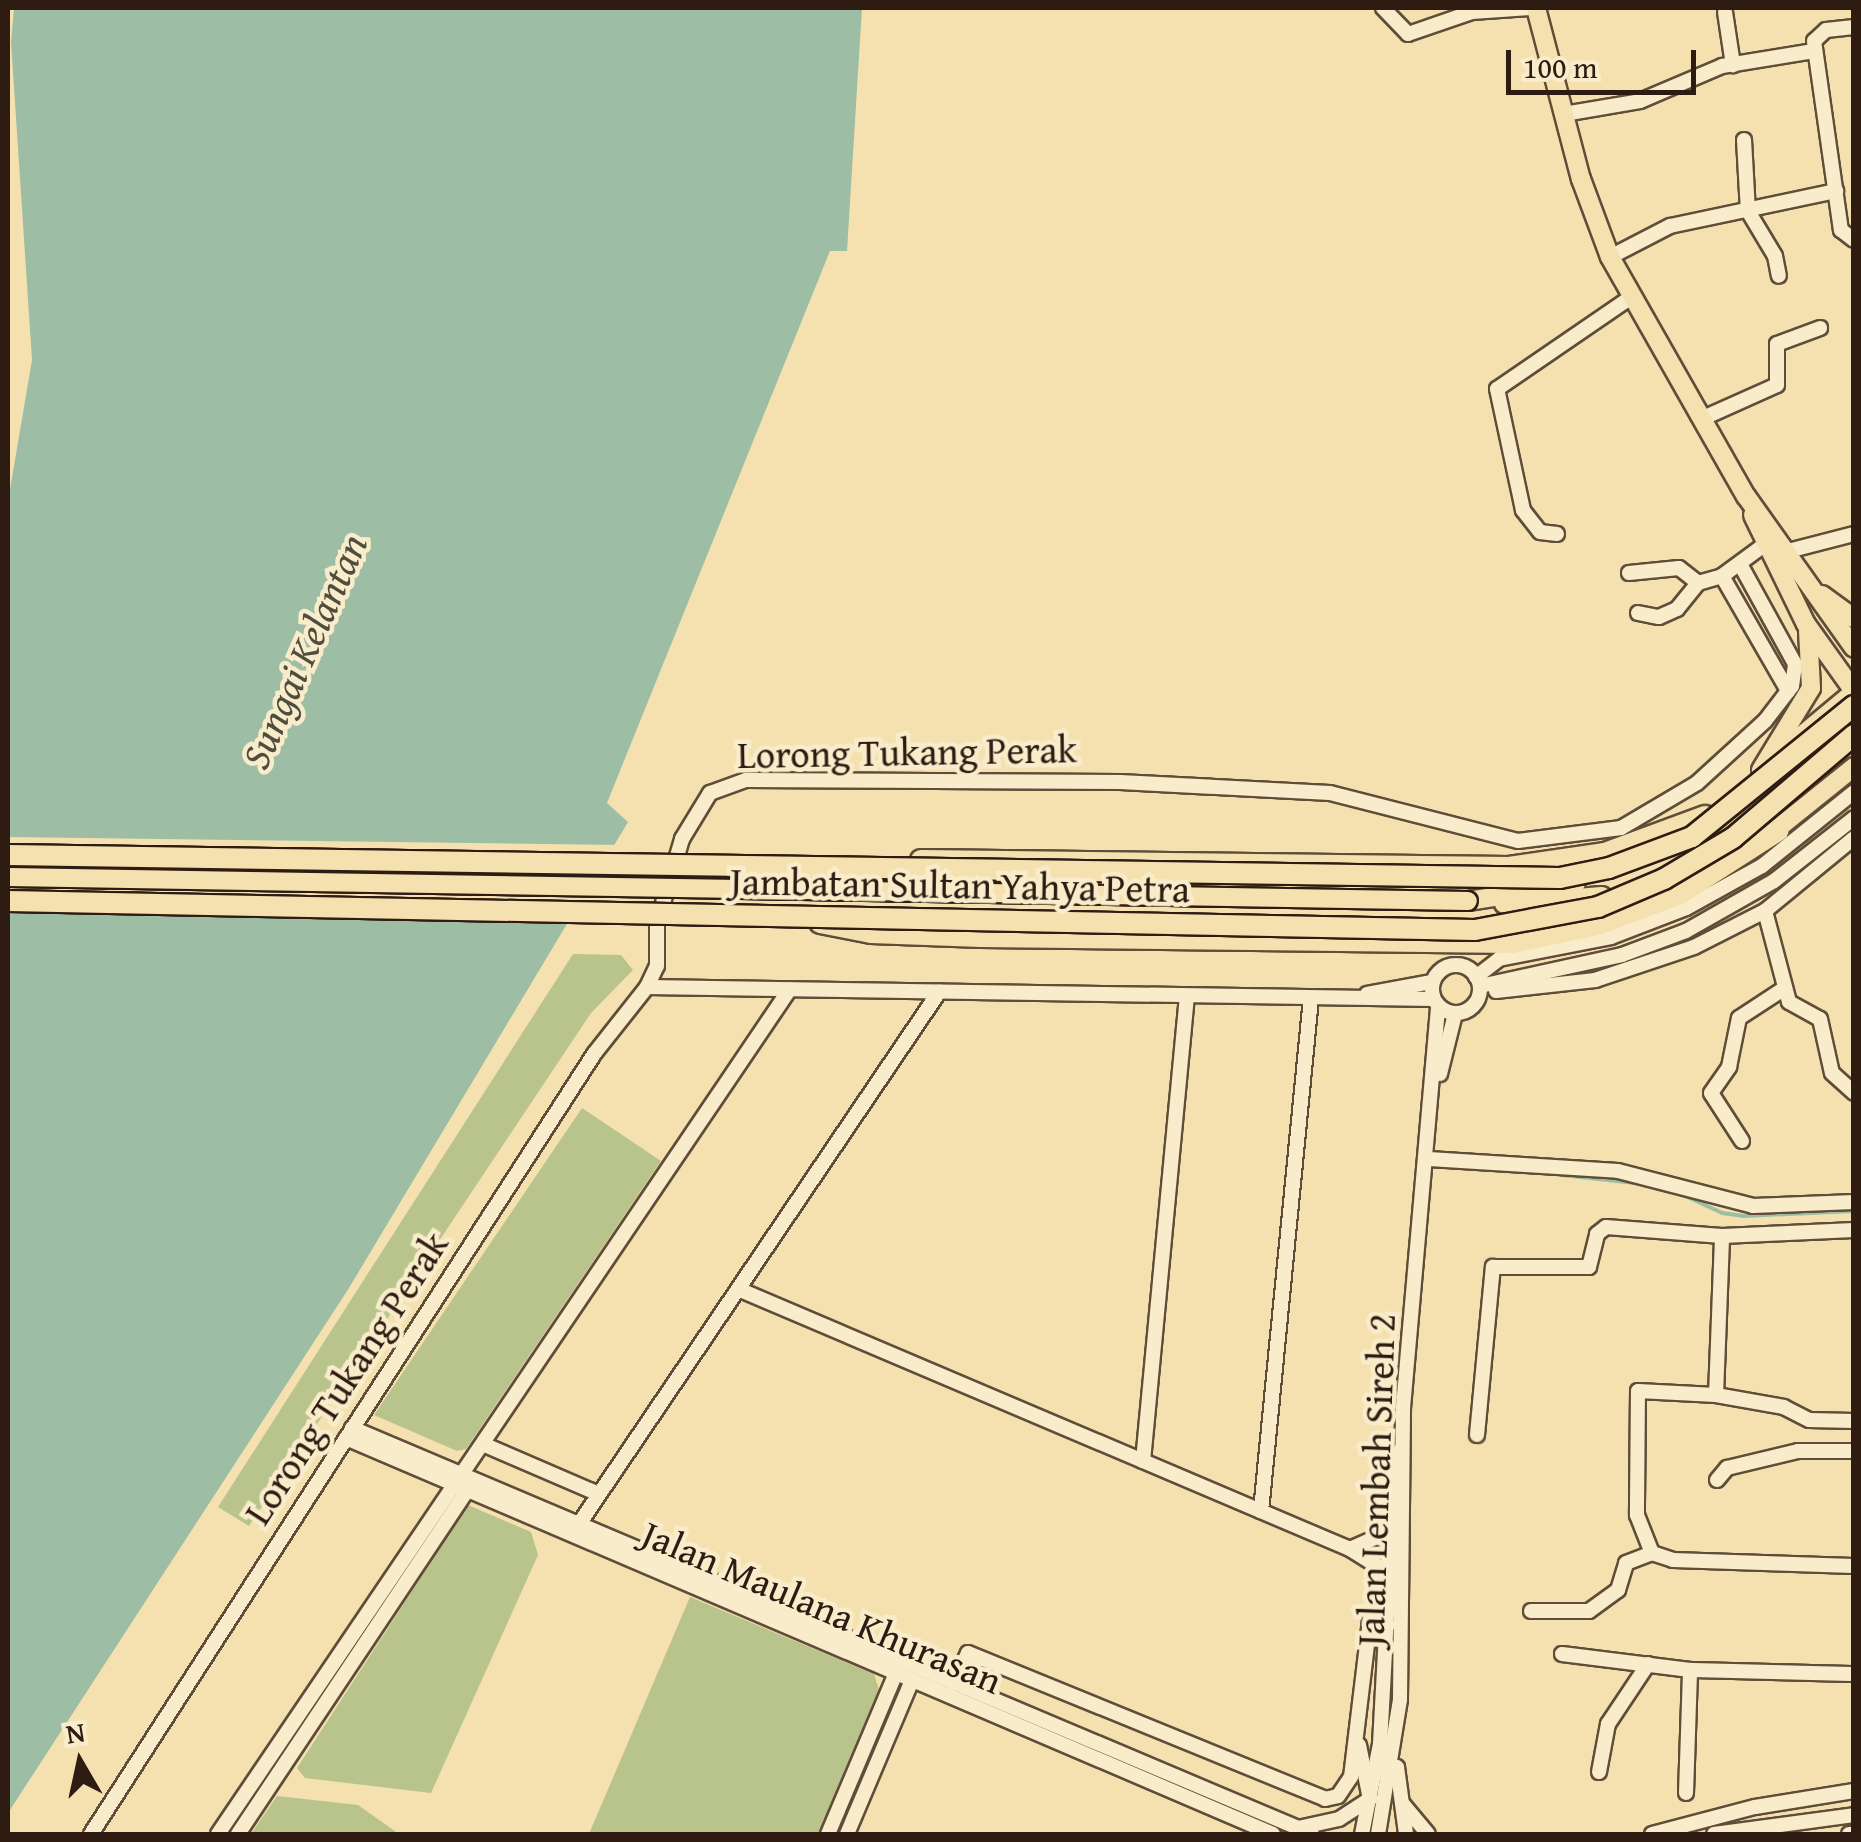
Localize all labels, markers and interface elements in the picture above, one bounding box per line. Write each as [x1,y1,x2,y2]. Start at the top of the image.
scale bar [1511,30,1701,92]
text: 100 m [1523,45,1597,89]
water label: Sungai Kelantan [231,526,377,776]
street label: Lorong Tukang Perak [737,726,1077,778]
street label: Jambatan Sultan Yahya Petra [730,858,1190,912]
street label: Lorong Tukang Perak [234,1223,458,1533]
street label: Jalan Lembah Sireh 2 [1347,1313,1405,1647]
street label: Jalan Maulana Khurasan [635,1511,1009,1703]
text: N [63,1710,88,1754]
north arrow [30,1712,130,1812]

